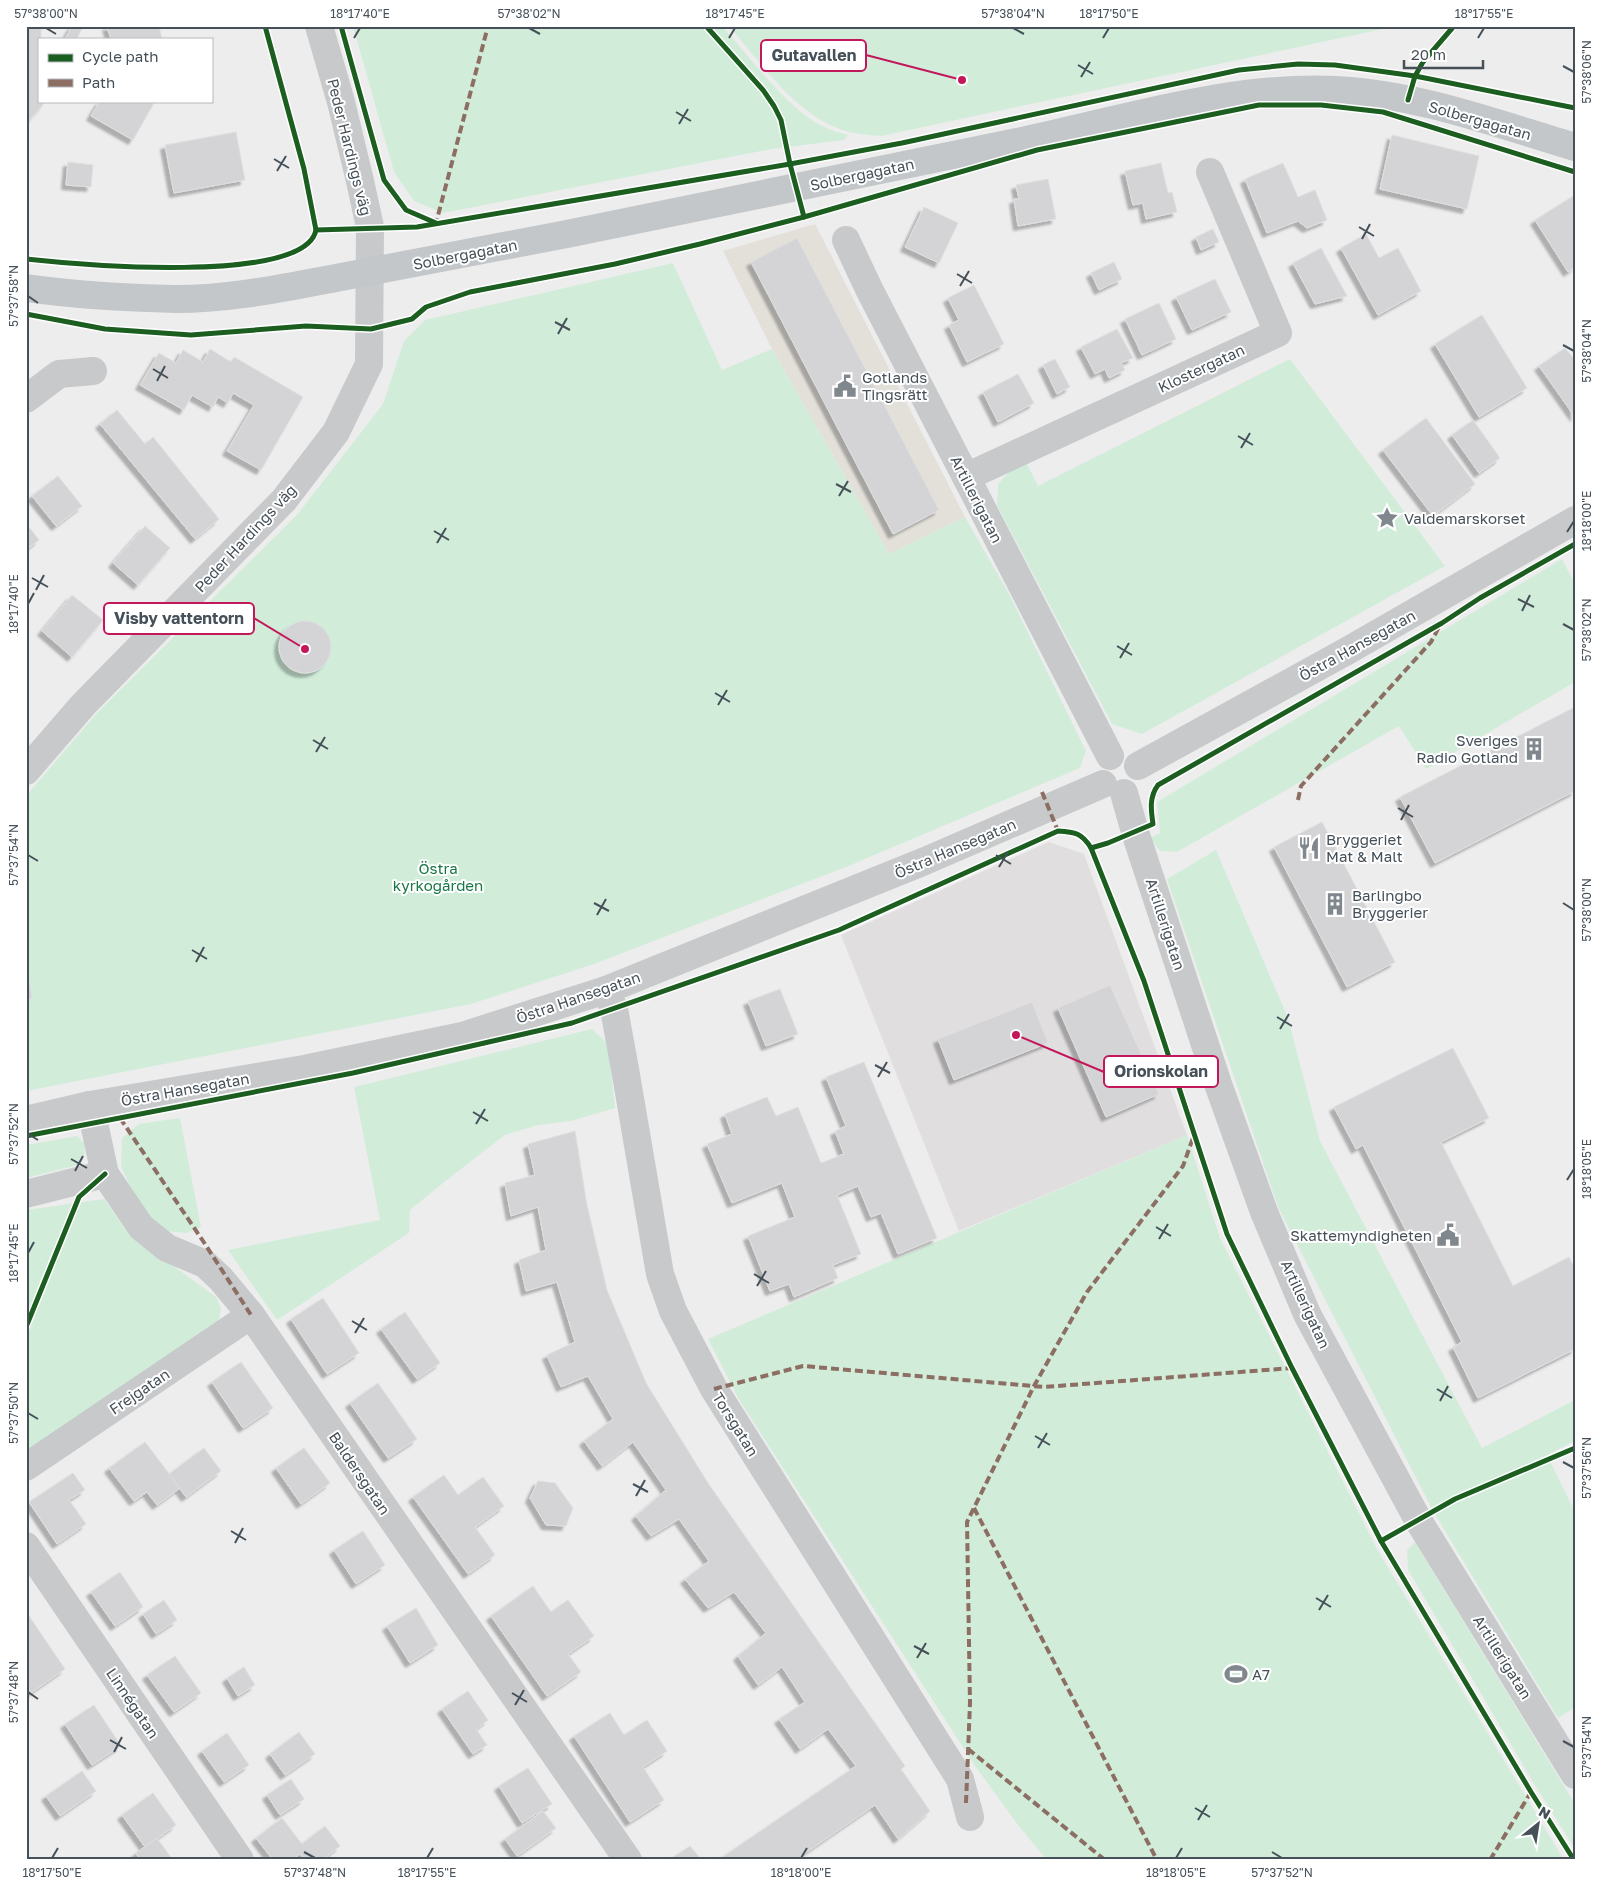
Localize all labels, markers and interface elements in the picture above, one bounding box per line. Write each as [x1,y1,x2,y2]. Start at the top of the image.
text: 57°38'00"N [14,6,78,21]
text: 18°17'40"E [330,6,390,21]
text: 57°38'02"N [497,6,561,21]
text: 18°17'45"E [706,6,764,21]
text: 57°38'04"N [981,6,1045,21]
text: 18°17'50"E [1079,6,1139,21]
text: 18°17'55"E [1455,6,1513,21]
legend [38,38,212,102]
scale bar [1404,38,1482,70]
callout: Gutavallen [761,40,866,71]
text: 57°38'06"N [1579,40,1594,104]
text: Gutavallen [772,45,856,65]
text: 20 m [1411,45,1446,63]
text: Cycle path [82,47,158,65]
text: Path [82,73,115,91]
street label: Peder Hardings väg [324,77,376,217]
street label: Solbergagatan [1427,97,1533,143]
street label: Solbergagatan [808,154,916,194]
street label: Solbergagatan [411,235,519,273]
text: 57°37'58"N [6,265,21,327]
text: 57°38'04"N [1579,319,1594,383]
street label: Klostergatan [1155,340,1247,396]
place label: Gotlands Tingsrätt [862,368,928,403]
public building icon: Gotlands Tingsrätt [832,373,858,399]
street label: Artillerigatan [947,452,1007,546]
street label: Peder Hardings väg [190,480,300,596]
text: 18°18'00"E [1579,491,1594,551]
place icon: Valdemarskorset [1374,505,1400,531]
place label: Valdemarskorset [1404,509,1525,527]
text: 18°17'40"E [6,574,21,634]
text: 57°38'02"N [1579,598,1594,662]
callout: Visby vattentorn [104,603,254,634]
street label: Östra Hansegatan [1296,606,1418,684]
text: Visby vattentorn [114,608,244,628]
place label: Sveriges Radio Gotland [1416,731,1518,766]
building icon: Sveriges Radio Gotland [1521,736,1547,762]
street label: Östra Hansegatan [892,814,1018,882]
text: 57°37'54"N [6,824,21,886]
place label: Bryggeriet Mat & Malt [1326,830,1403,865]
restaurant icon: Bryggeriet Mat & Malt [1296,835,1322,861]
park label: Östra kyrkogården [393,859,483,894]
street label: Artillerigatan [1143,876,1189,972]
text: 57°38'00"N [1579,878,1594,942]
place label: Barlingbo Bryggerier [1352,886,1428,921]
building icon: Barlingbo Bryggerier [1322,891,1348,917]
street label: Östra Hansegatan [514,967,642,1027]
callout: Orionskolan [1104,1056,1218,1087]
text: Orionskolan [1114,1061,1208,1081]
street label: Östra Hansegatan [119,1069,251,1109]
text: 57°37'52"N [6,1103,21,1165]
text: 18°18'05"E [1579,1139,1594,1199]
public building icon: Skattemyndigheten [1435,1222,1461,1248]
text: 18°17'45"E [6,1224,21,1282]
place label: Skattemyndigheten [1290,1226,1432,1244]
street label: Artillerigatan [1278,1257,1334,1351]
street label: Frejgatan [106,1364,172,1418]
text: 57°37'50"N [6,1382,21,1444]
street label: Torsgatan [709,1389,763,1459]
street label: Baldersgatan [326,1428,394,1518]
text: 57°37'56"N [1579,1437,1594,1499]
street label: Artillerigatan [1470,1612,1536,1702]
text: 57°37'48"N [6,1661,21,1723]
sports icon: A7 [1223,1661,1249,1687]
street label: Linnégatan [103,1664,163,1742]
place label: A7 [1252,1665,1270,1683]
text: 57°37'54"N [1579,1716,1594,1778]
north arrow [1514,1798,1564,1848]
text: N [1536,1802,1554,1822]
text: 18°17'50"E [22,1865,82,1880]
text: 57°37'48"N [284,1865,346,1880]
text: 18°17'55"E [398,1865,456,1880]
text: 18°18'00"E [771,1865,831,1880]
text: 18°18'05"E [1146,1865,1206,1880]
text: 57°37'52"N [1251,1865,1313,1880]

